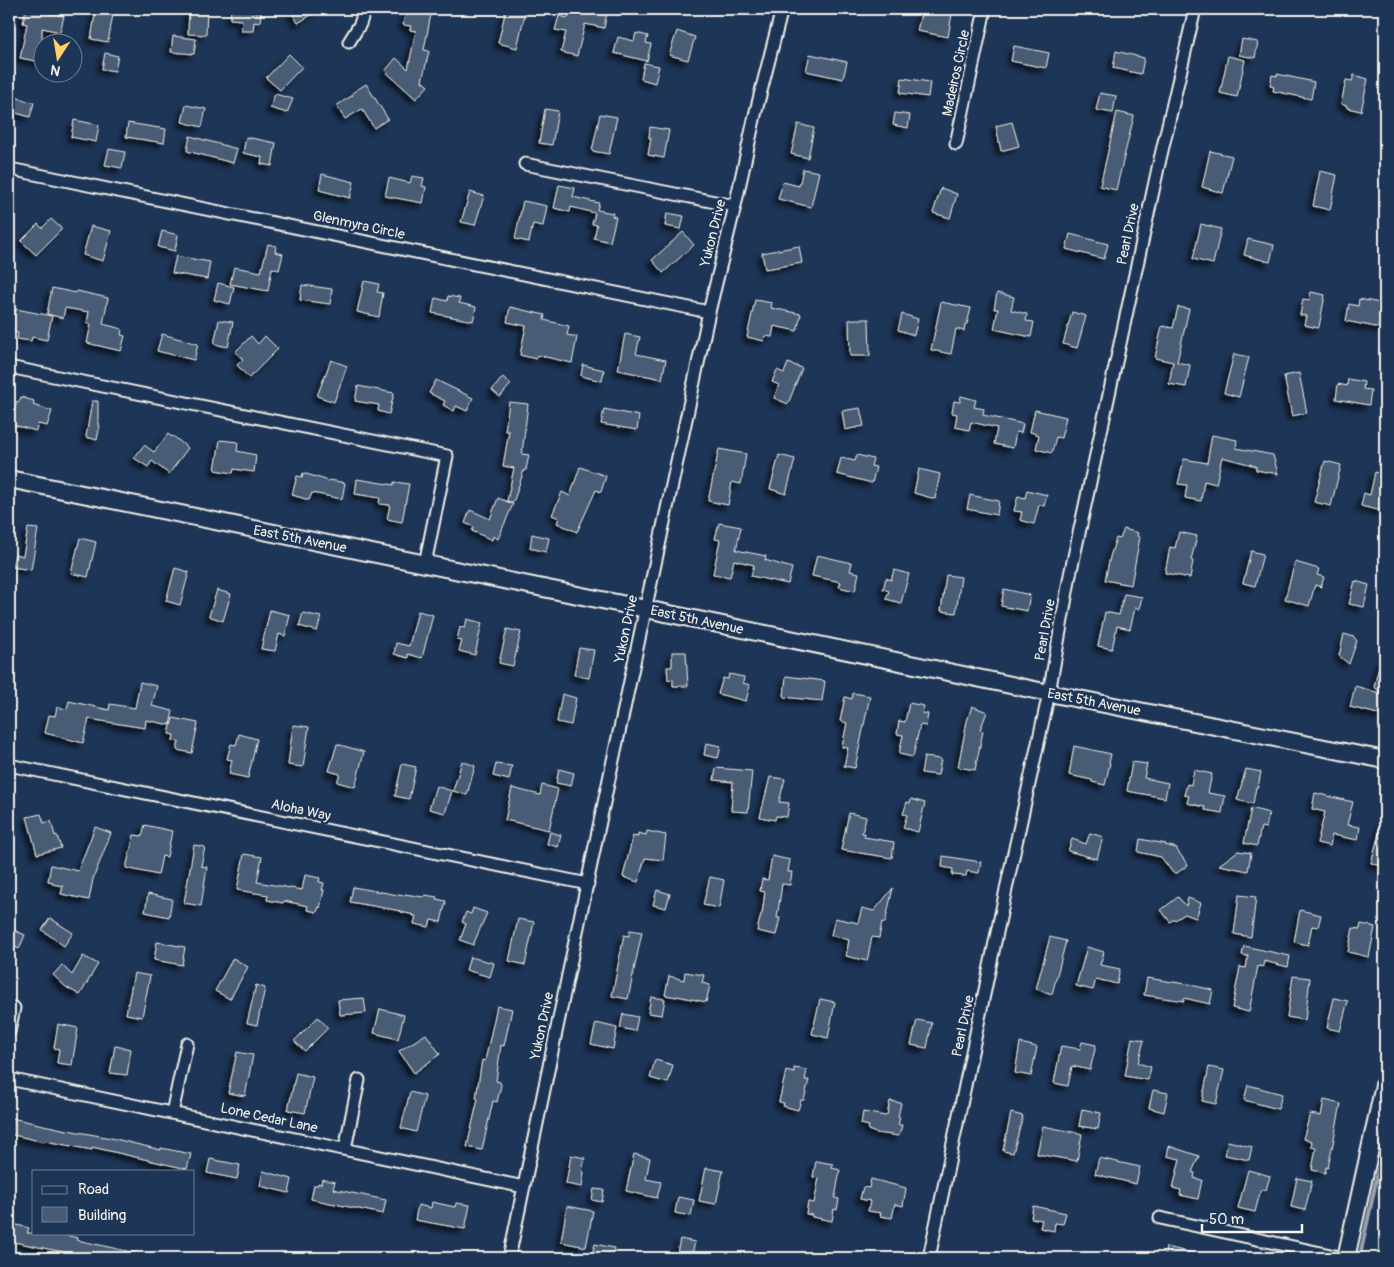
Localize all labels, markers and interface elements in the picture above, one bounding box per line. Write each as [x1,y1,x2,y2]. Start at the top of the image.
street label: Madeiros Circle [939,28,973,118]
north arrow [32,32,82,82]
text: N [49,61,62,80]
street label: Yukon Drive [696,197,730,269]
street label: Pearl Drive [1113,202,1143,266]
street label: Glenmyra Circle [312,207,407,243]
street label: East 5th Avenue [252,522,348,556]
street label: Yukon Drive [610,593,641,665]
street label: Pearl Drive [1031,598,1059,662]
street label: East 5th Avenue [649,602,745,638]
street label: East 5th Avenue [1046,685,1142,719]
street label: Aloha Way [270,795,332,825]
street label: Yukon Drive [526,990,557,1062]
street label: Pearl Drive [948,994,978,1058]
street label: Lone Cedar Lane [219,1099,319,1137]
legend [32,1170,195,1234]
text: Road [78,1180,109,1199]
scale bar [1202,1202,1302,1234]
text: Building [78,1206,126,1225]
text: 50 m [1209,1210,1244,1229]

